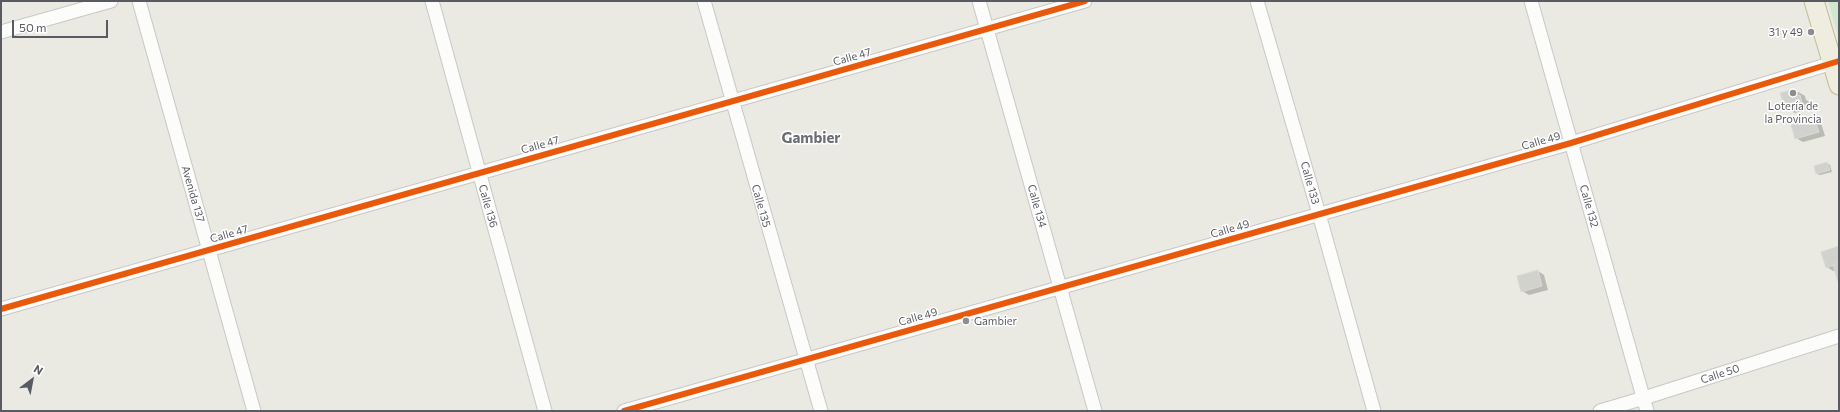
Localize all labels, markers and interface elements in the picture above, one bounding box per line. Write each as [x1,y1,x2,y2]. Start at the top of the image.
scale bar [14,12,110,38]
text: 50 m [19,20,47,34]
place label: 31 y 49 [1769,25,1803,39]
marker: 31 y 49 [1806,27,1816,37]
street label: Calle 47 [831,45,873,69]
marker: Lotería de la Provincia [1788,88,1798,98]
place label: Lotería de la Provincia [1765,99,1821,125]
district label: Gambier [781,129,841,147]
street label: Calle 49 [1520,129,1562,153]
street label: Calle 47 [519,133,561,157]
street label: Calle 133 [1298,160,1322,206]
street label: Avenida 137 [179,164,207,224]
street label: Calle 136 [476,183,500,229]
street label: Calle 135 [749,183,773,229]
street label: Calle 134 [1025,183,1049,229]
street label: Calle 132 [1577,183,1601,229]
street label: Calle 49 [1209,217,1251,241]
street label: Calle 47 [208,222,250,246]
street label: Calle 49 [897,305,939,329]
place label: Gambier [974,314,1017,328]
marker: Gambier [961,316,971,326]
north arrow [12,360,52,400]
street label: Calle 50 [1699,361,1741,387]
text: N [32,362,46,377]

